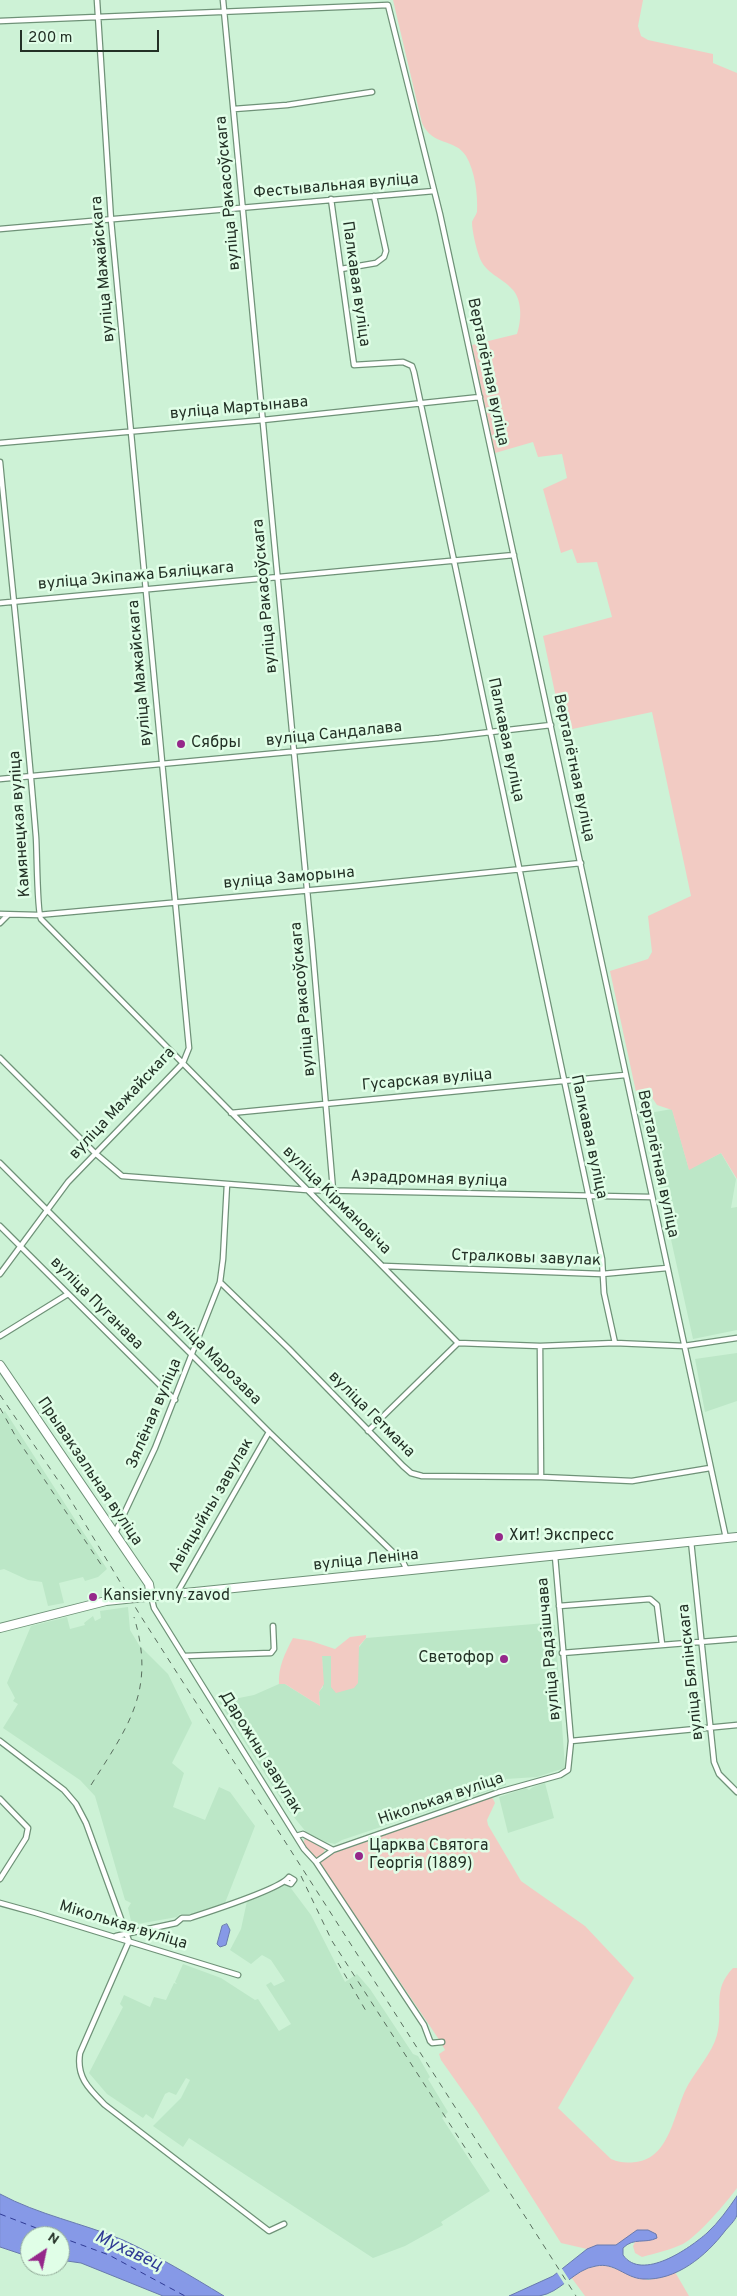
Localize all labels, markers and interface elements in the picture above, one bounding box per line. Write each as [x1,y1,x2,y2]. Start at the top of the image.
scale bar [22,20,161,52]
text: 200 m [28,29,73,48]
street label: вуліца Ракасоўскага [213,115,245,271]
street label: Фестывальная вуліца [253,170,419,204]
street label: вуліца Мажайскага [88,195,120,343]
street label: Палкавая вуліца [337,220,373,348]
street label: Верталётная вуліца [462,296,512,448]
street label: вуліца Мартынава [169,393,309,425]
street label: вуліца Ракасоўскага [250,518,282,674]
street label: вуліца Экіпажа Бяліцкага [37,559,235,595]
street label: вуліца Мажайскага [125,599,157,747]
street label: Палкавая вуліца [482,676,528,804]
street label: Верталётная вуліца [548,692,598,844]
street label: вуліца Сандалава [265,718,403,752]
place label: Сябры [191,734,241,754]
marker: Сябры [175,738,187,750]
street label: Камянецкая вуліца [6,750,36,898]
street label: вуліца Заморына [223,864,355,894]
street label: вуліца Ракасоўскага [288,921,320,1077]
street label: вуліца Мажайскага [66,1044,180,1164]
street label: Гусарская вуліца [361,1066,493,1096]
street label: Палкавая вуліца [565,1073,611,1201]
street label: Верталётная вуліца [632,1088,682,1240]
street label: вуліца Кірмановіча [278,1143,394,1259]
street label: Аэрадромная вуліца [350,1168,508,1192]
street label: Стралковы завулак [451,1247,601,1271]
street label: вуліца Пуганава [45,1253,147,1355]
street label: вуліца Марозава [161,1306,265,1410]
street label: Зялёная вуліца [123,1356,187,1472]
street label: вуліца Гетмана [324,1368,418,1462]
street label: Прывакзальная вуліца [32,1394,146,1550]
street label: Авіяцыйны завулак [166,1435,258,1577]
place label: Хит! Экспресс [509,1527,614,1547]
marker: Хит! Экспресс [493,1531,505,1543]
street label: вуліца Леніна [312,1546,420,1576]
street label: вуліца Радзішчава [534,1577,566,1721]
place label: Kansiervny zavod [103,1587,230,1607]
marker: Kansiervny zavod [87,1591,99,1603]
street label: вуліца Бялінскага [675,1603,709,1741]
place label: Светофор [418,1649,494,1669]
marker: Светофор [498,1653,510,1665]
street label: Дарожны завулак [214,1688,306,1818]
street label: Ніколькая вуліца [376,1770,506,1830]
place label: Царква Святога Георгія (1889) [369,1837,488,1875]
marker: Царква Святога Георгія (1889) [353,1850,365,1862]
street label: Міколькая вуліца [57,1897,189,1955]
north arrow [20,2226,70,2276]
water label: Мухавец [91,2227,165,2277]
text: N [44,2229,62,2249]

